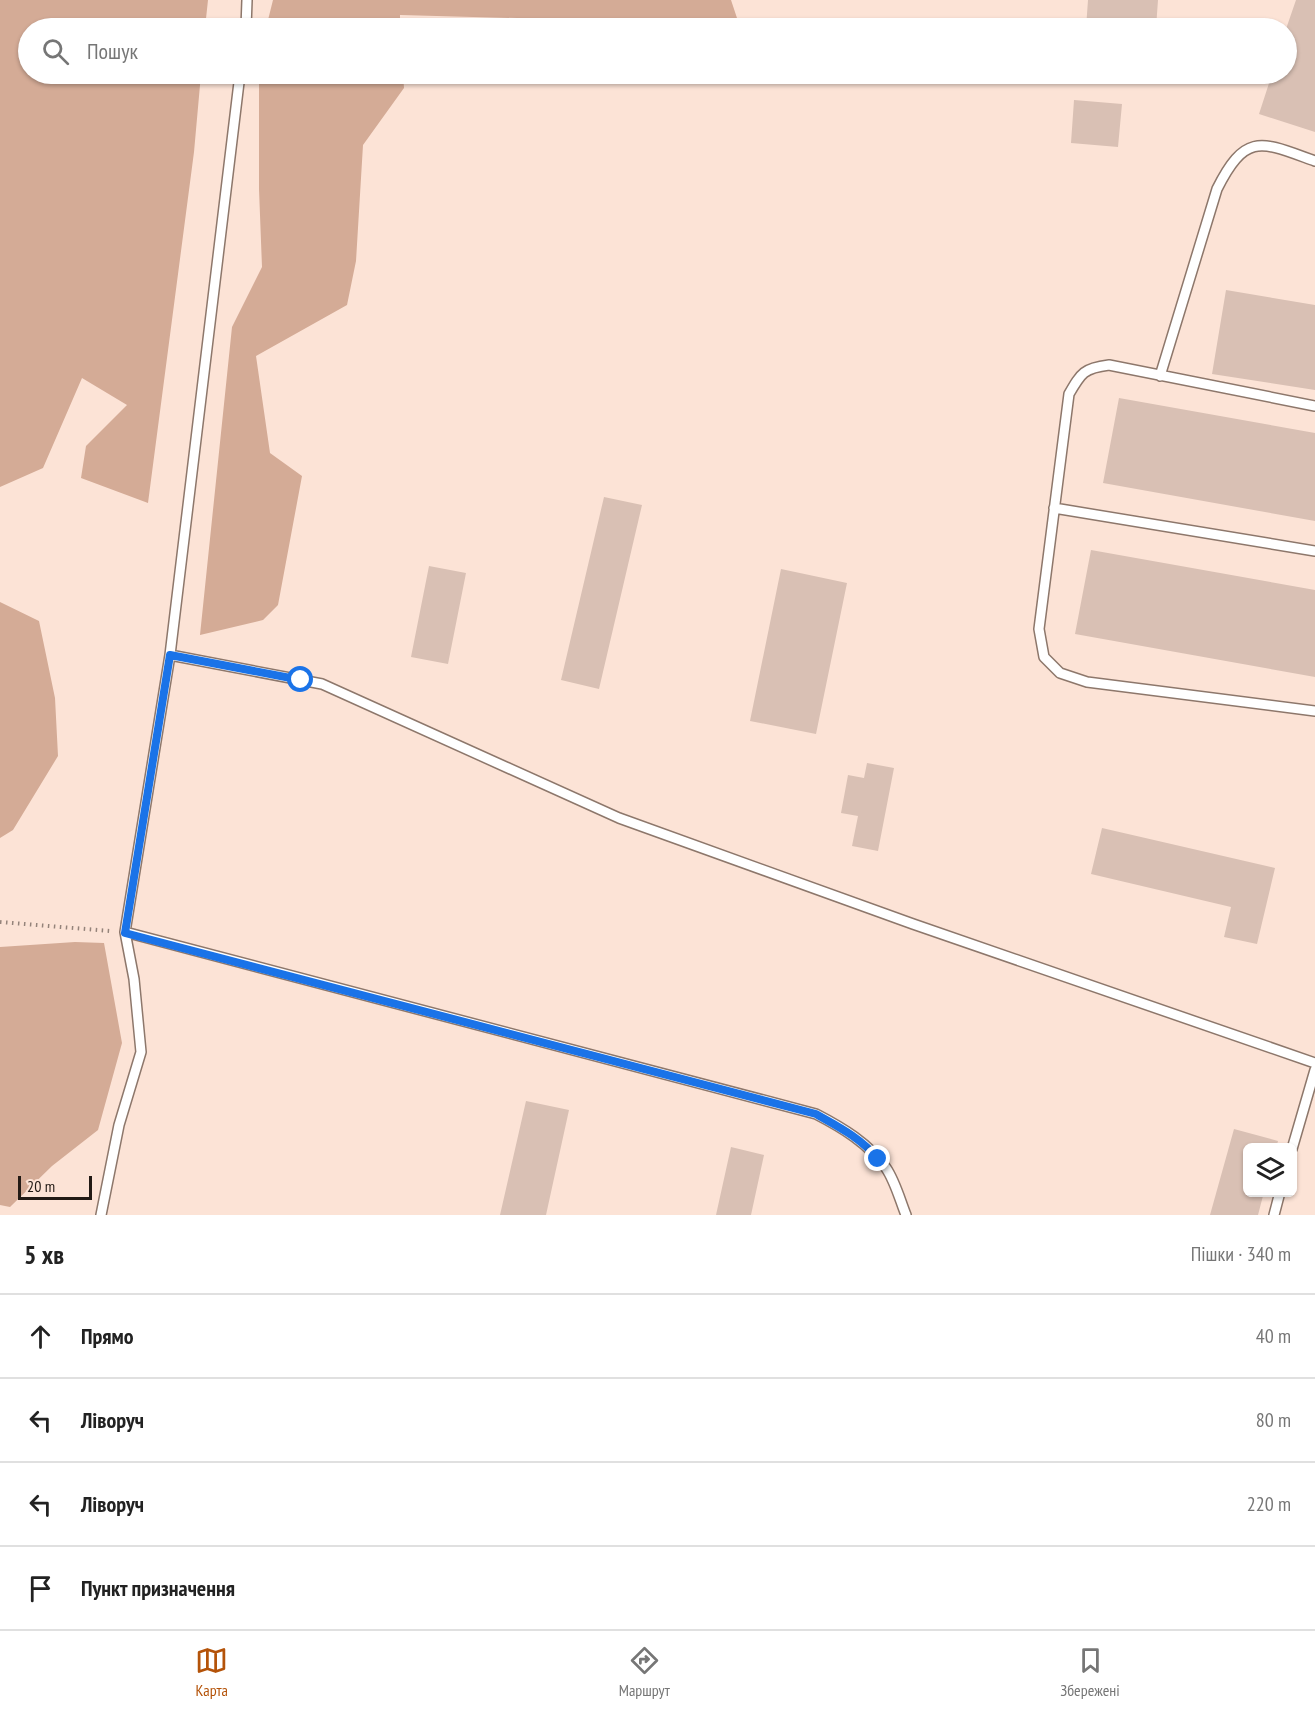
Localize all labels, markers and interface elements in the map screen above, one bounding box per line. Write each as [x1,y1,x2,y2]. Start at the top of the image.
search box [18,18,1297,84]
icon: search [39,35,72,68]
text: Пошук [87,37,138,65]
route start [287,666,313,692]
map controls [1243,1143,1297,1197]
button: layers [1243,1143,1297,1197]
route end [864,1145,890,1171]
scale bar [18,1173,92,1200]
text: 20 m [27,1176,55,1196]
text: 5 хв [24,1238,64,1271]
text: Пішки · 340 m [1191,1241,1291,1267]
icon: ahead [24,1320,57,1353]
text: Прямо [81,1322,134,1350]
text: 40 m [1256,1323,1291,1349]
icon: left [24,1404,57,1437]
text: Ліворуч [81,1406,144,1434]
text: 80 m [1256,1407,1291,1433]
icon: left [24,1488,57,1521]
text: Ліворуч [81,1490,144,1518]
text: 220 m [1247,1491,1291,1517]
icon: arrive [24,1572,57,1605]
text: Пункт призначення [81,1574,235,1602]
tab: Карта [195,1644,228,1700]
tab: Маршрут [619,1644,670,1700]
tab: Збережені [1060,1644,1120,1700]

